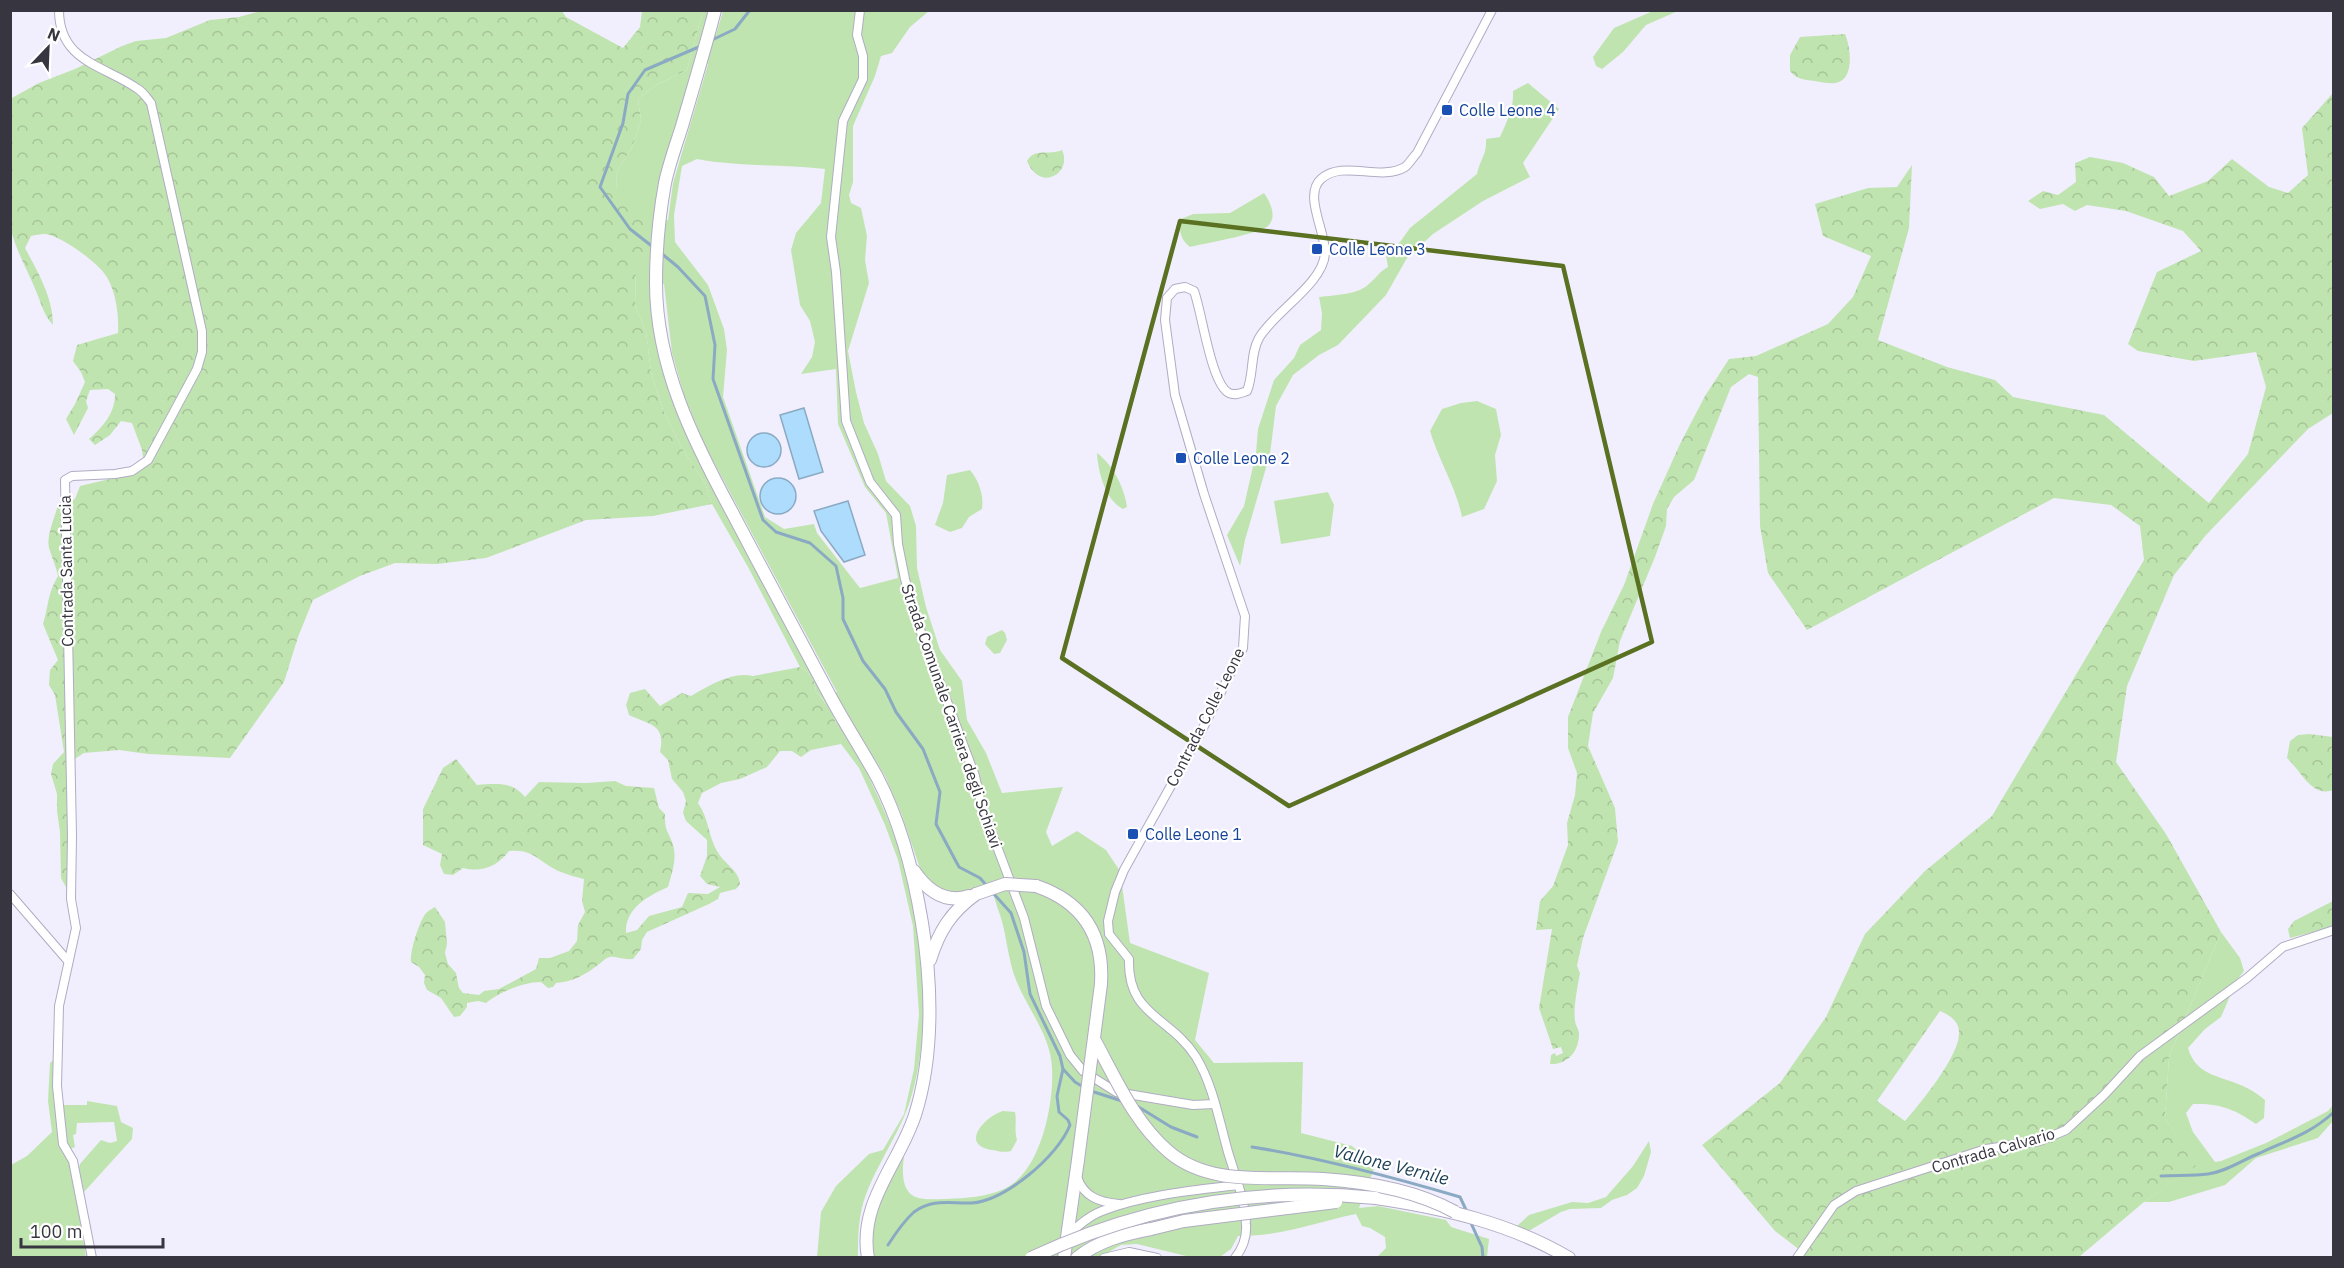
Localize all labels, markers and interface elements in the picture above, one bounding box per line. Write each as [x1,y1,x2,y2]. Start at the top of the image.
north arrow [18,18,78,78]
text: N [45,23,63,46]
place label: Colle Leone 4 [1459,100,1556,120]
marker: Colle Leone 4 [1440,103,1454,117]
place label: Colle Leone 3 [1329,239,1426,259]
marker: Colle Leone 3 [1310,242,1324,256]
place label: Colle Leone 2 [1193,448,1290,468]
marker: Colle Leone 2 [1174,451,1188,465]
street label: Contrada Santa Lucia [55,494,77,647]
street label: Strada Comunale Carriera degli Schiavi [897,581,1007,851]
street label: Contrada Colle Leone [1161,644,1249,790]
place label: Colle Leone 1 [1145,824,1242,844]
marker: Colle Leone 1 [1126,827,1140,841]
street label: Contrada Calvario [1929,1123,2057,1177]
water label: Vallone Vernile [1331,1139,1451,1190]
scale bar [21,1211,164,1249]
text: 100 m [30,1220,82,1243]

